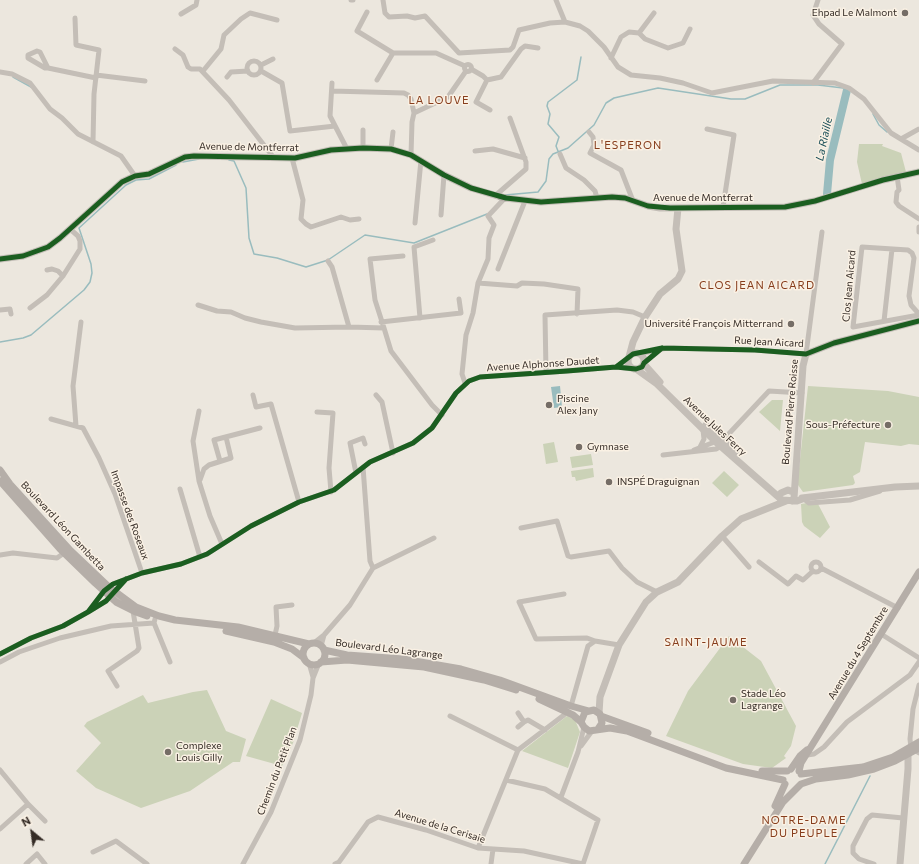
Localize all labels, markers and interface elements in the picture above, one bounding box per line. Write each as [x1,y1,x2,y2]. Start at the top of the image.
place label: Ehpad Le Malmont [812,7,897,19]
marker: Ehpad Le Malmont [900,8,910,18]
district label: LA LOUVE [408,93,470,107]
water label: La Riaille [813,116,835,162]
district label: L'ESPERON [594,138,662,152]
street label: Avenue de Montferrat [199,140,299,154]
street label: Avenue de Montferrat [653,192,753,204]
street label: Clos Jean Aicard [840,250,858,322]
district label: CLOS JEAN AICARD [699,278,815,292]
place label: Université François Mitterrand [644,318,783,330]
marker: Université François Mitterrand [786,319,796,329]
street label: Rue Jean Aicard [734,334,804,350]
street label: Avenue Alphonse Daudet [486,354,600,374]
street label: Boulevard Pierre Roisse [779,359,801,465]
place label: Piscine Alex Jany [557,393,598,416]
street label: Avenue Jules Ferry [681,394,749,458]
marker: Piscine Alex Jany [544,400,554,410]
place label: Sous-Préfecture [806,419,880,431]
marker: Sous-Préfecture [883,420,893,430]
place label: Gymnase [587,441,629,453]
marker: Gymnase [574,442,584,452]
street label: Impasse des Roseaux [108,468,152,562]
place label: INSPÉ Draguignan [617,476,699,488]
marker: INSPÉ Draguignan [604,477,614,487]
street label: Boulevard Léon Gambetta [18,479,108,573]
street label: Avenue du 4 Septembre [825,604,891,702]
district label: SAINT-JAUME [665,635,747,649]
street label: Boulevard Léo Lagrange [335,636,443,662]
place label: Stade Léo Lagrange [741,688,786,712]
marker: Stade Léo Lagrange [728,695,738,705]
street label: Chemin du Petit Plan [255,725,299,817]
place label: Complexe Louis Gilly [176,740,222,764]
marker: Complexe Louis Gilly [163,747,173,757]
street label: Avenue de la Cerisaie [393,806,487,846]
north arrow [12,812,52,852]
text: N [19,813,33,829]
district label: NOTRE-DAME DU PEUPLE [762,813,846,839]

